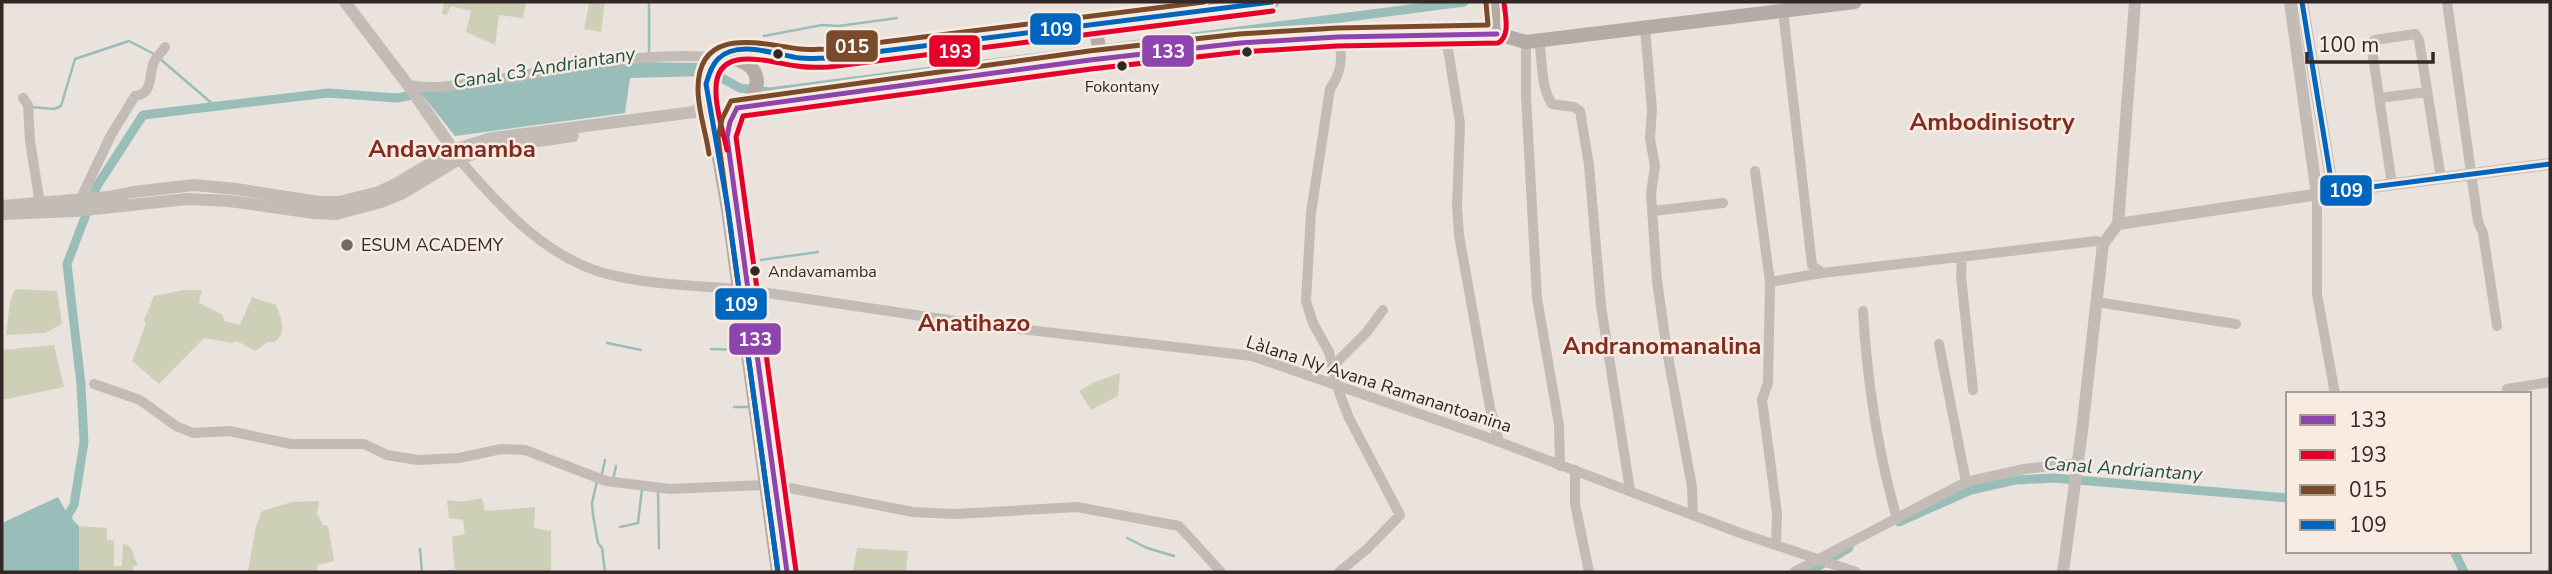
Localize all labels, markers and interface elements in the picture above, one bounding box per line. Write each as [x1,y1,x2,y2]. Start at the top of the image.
line badge: 109 [1029,12,1082,46]
text: 109 [1039,17,1073,43]
scale bar [2307,21,2433,65]
line badge: 015 [825,29,879,63]
text: 100 m [2318,31,2379,59]
text: 015 [835,34,869,60]
line badge: 193 [928,34,981,68]
line badge: 133 [1141,34,1195,68]
text: 193 [938,39,972,65]
text: 133 [1151,39,1185,65]
water label: Canal c3 Andriantany [451,41,638,95]
unlabelled marker [1240,45,1254,59]
unlabelled marker [771,47,785,61]
marker: Fokontany [1115,59,1129,73]
place label: Fokontany [1085,76,1160,98]
district label: Ambodinisotry [1909,106,2075,138]
district label: Andavamamba [368,133,536,165]
line badge: 109 [2319,174,2373,207]
text: 109 [2329,178,2363,204]
place label: ESUM ACADEMY [361,233,504,257]
marker: ESUM ACADEMY [339,237,355,253]
place label: Andavamamba [768,261,877,283]
marker: Andavamamba [748,264,762,278]
line badge: 109 [714,287,768,321]
text: 109 [724,292,758,318]
district label: Anatihazo [918,307,1030,339]
line badge: 133 [728,322,782,356]
text: 133 [738,327,772,353]
street label: Làlana Ny Avana Ramanantoanina [1243,330,1515,438]
district label: Andranomanalina [1563,330,1761,362]
legend [2286,392,2531,553]
text: 133 [2349,406,2387,434]
text: 193 [2349,441,2387,469]
water label: Canal Andriantany [2043,450,2204,488]
text: 015 [2349,476,2387,504]
text: 109 [2349,511,2387,539]

